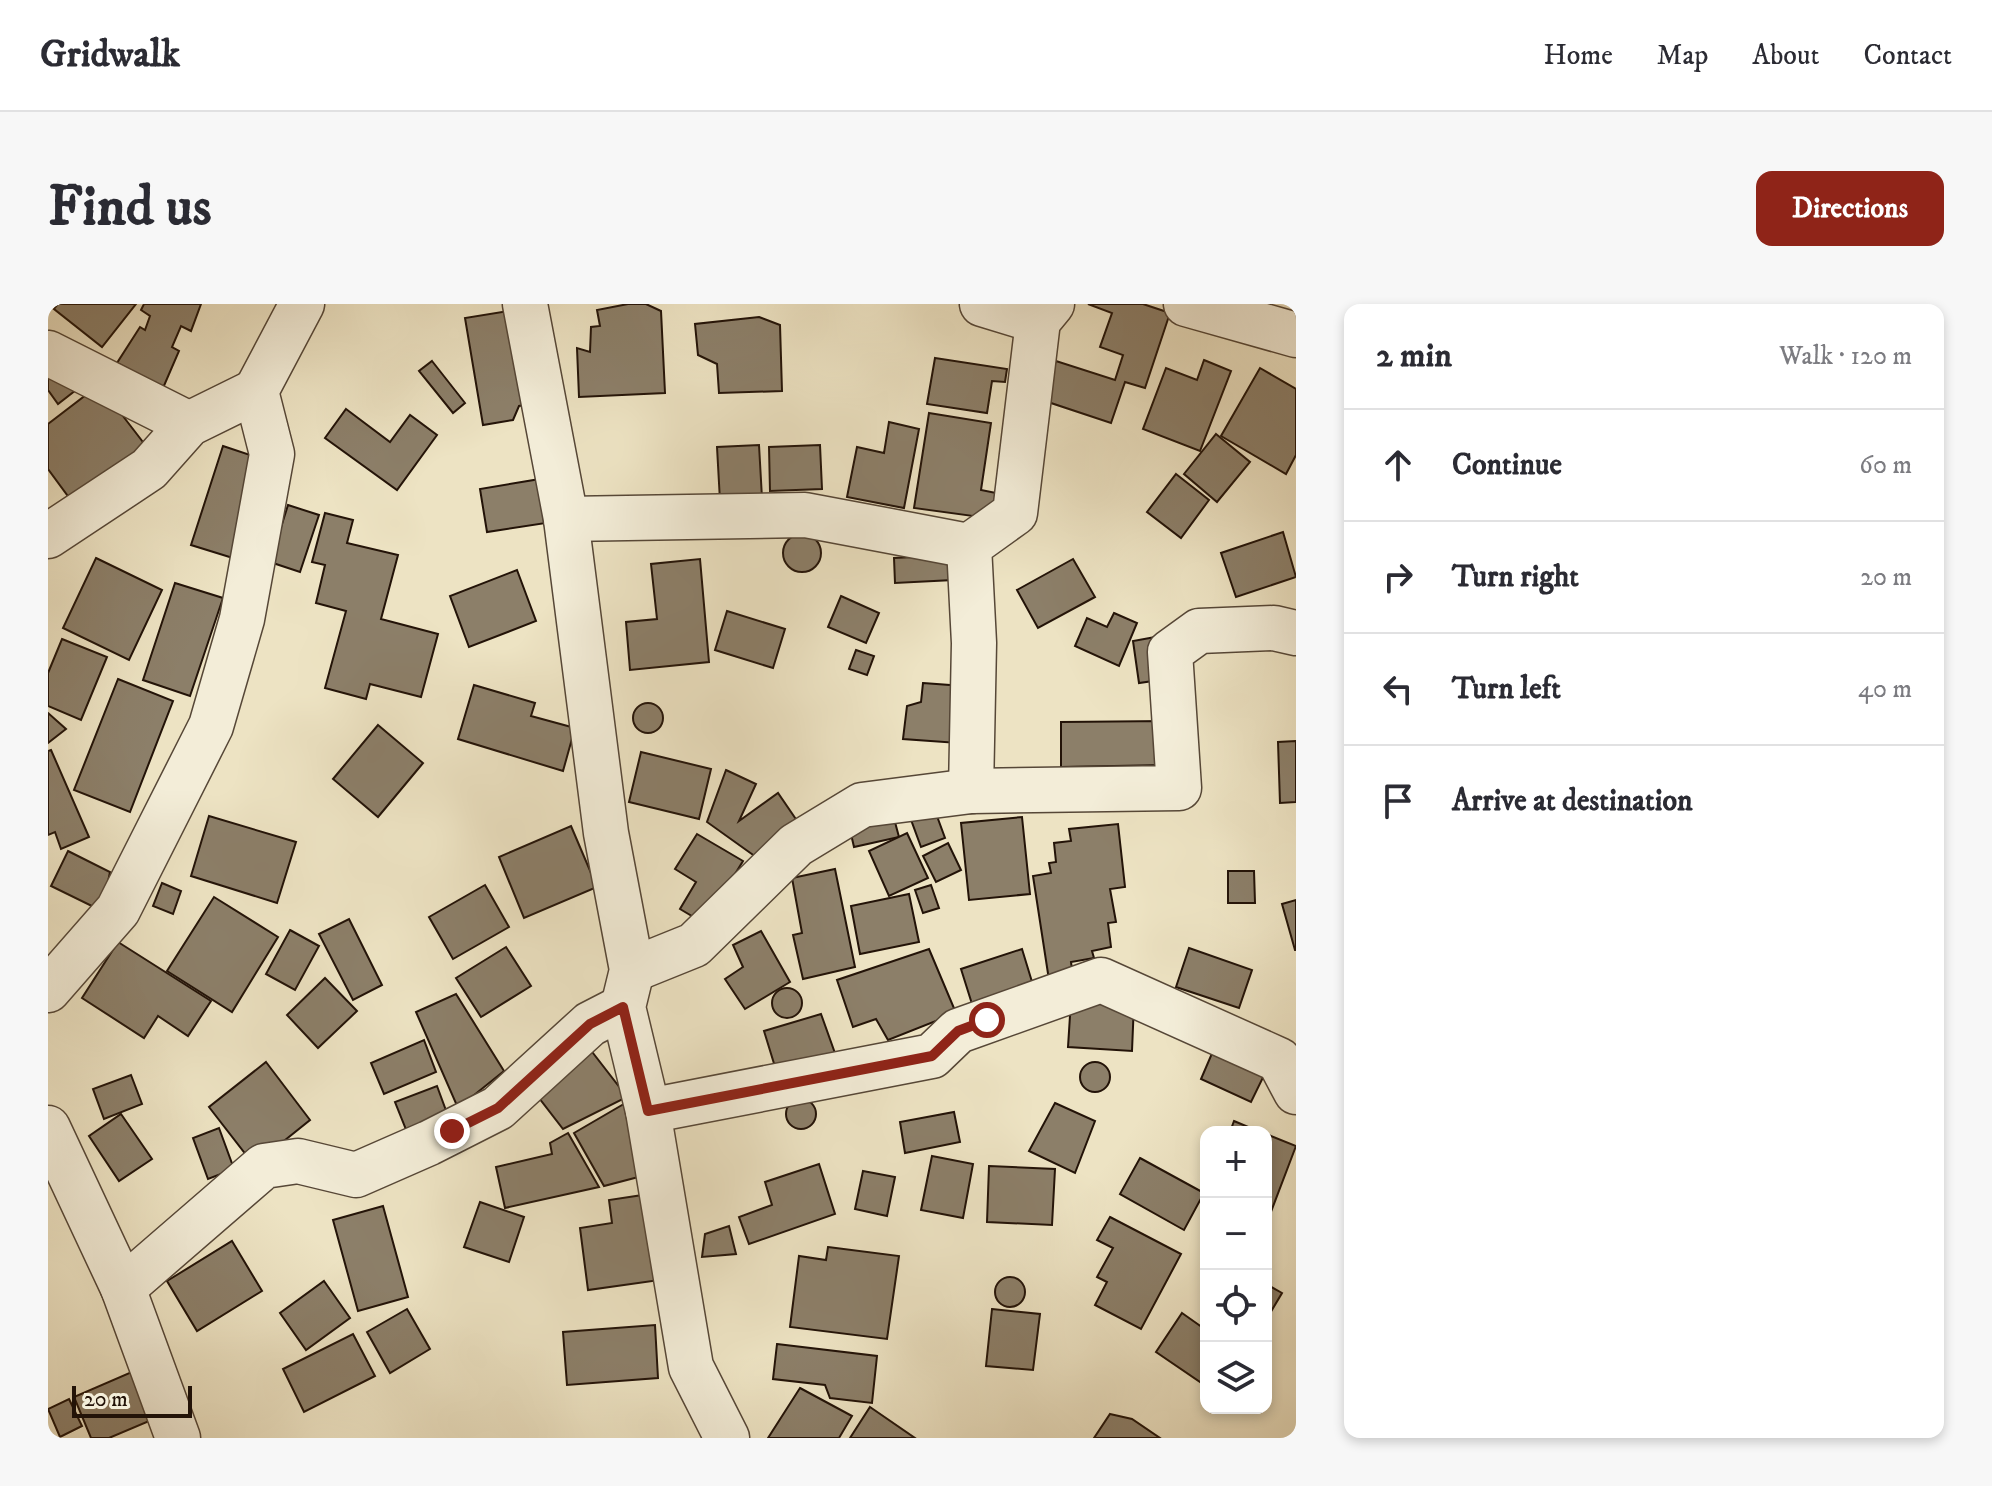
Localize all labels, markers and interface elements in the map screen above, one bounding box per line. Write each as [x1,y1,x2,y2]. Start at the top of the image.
text: Gridwalk [40,31,180,79]
text: Home [1544,38,1613,73]
text: Map [1657,38,1708,73]
text: About [1752,38,1819,73]
text: Contact [1863,38,1952,73]
button: Directions [1756,171,1944,246]
text: Find us [48,173,212,243]
text: 2 min [1376,335,1452,377]
text: Walk · 120 m [1779,340,1912,373]
icon: ahead [1376,443,1420,487]
text: Continue [1452,447,1562,484]
text: 60 m [1859,449,1912,482]
icon: right [1376,555,1420,599]
text: Turn right [1452,559,1579,596]
text: 20 m [1860,561,1912,594]
icon: left [1376,667,1420,711]
text: Turn left [1452,671,1561,708]
text: 40 m [1858,673,1912,706]
icon: arrive [1376,779,1420,823]
text: Arrive at destination [1452,783,1693,820]
route start [969,1002,1005,1038]
route end [434,1113,470,1149]
map controls [1200,1126,1272,1414]
button: + [1200,1126,1272,1198]
button: − [1200,1198,1272,1270]
button: locate [1200,1270,1272,1342]
button: layers [1200,1342,1272,1414]
scale bar [72,1382,192,1418]
text: 20 m [84,1386,128,1413]

